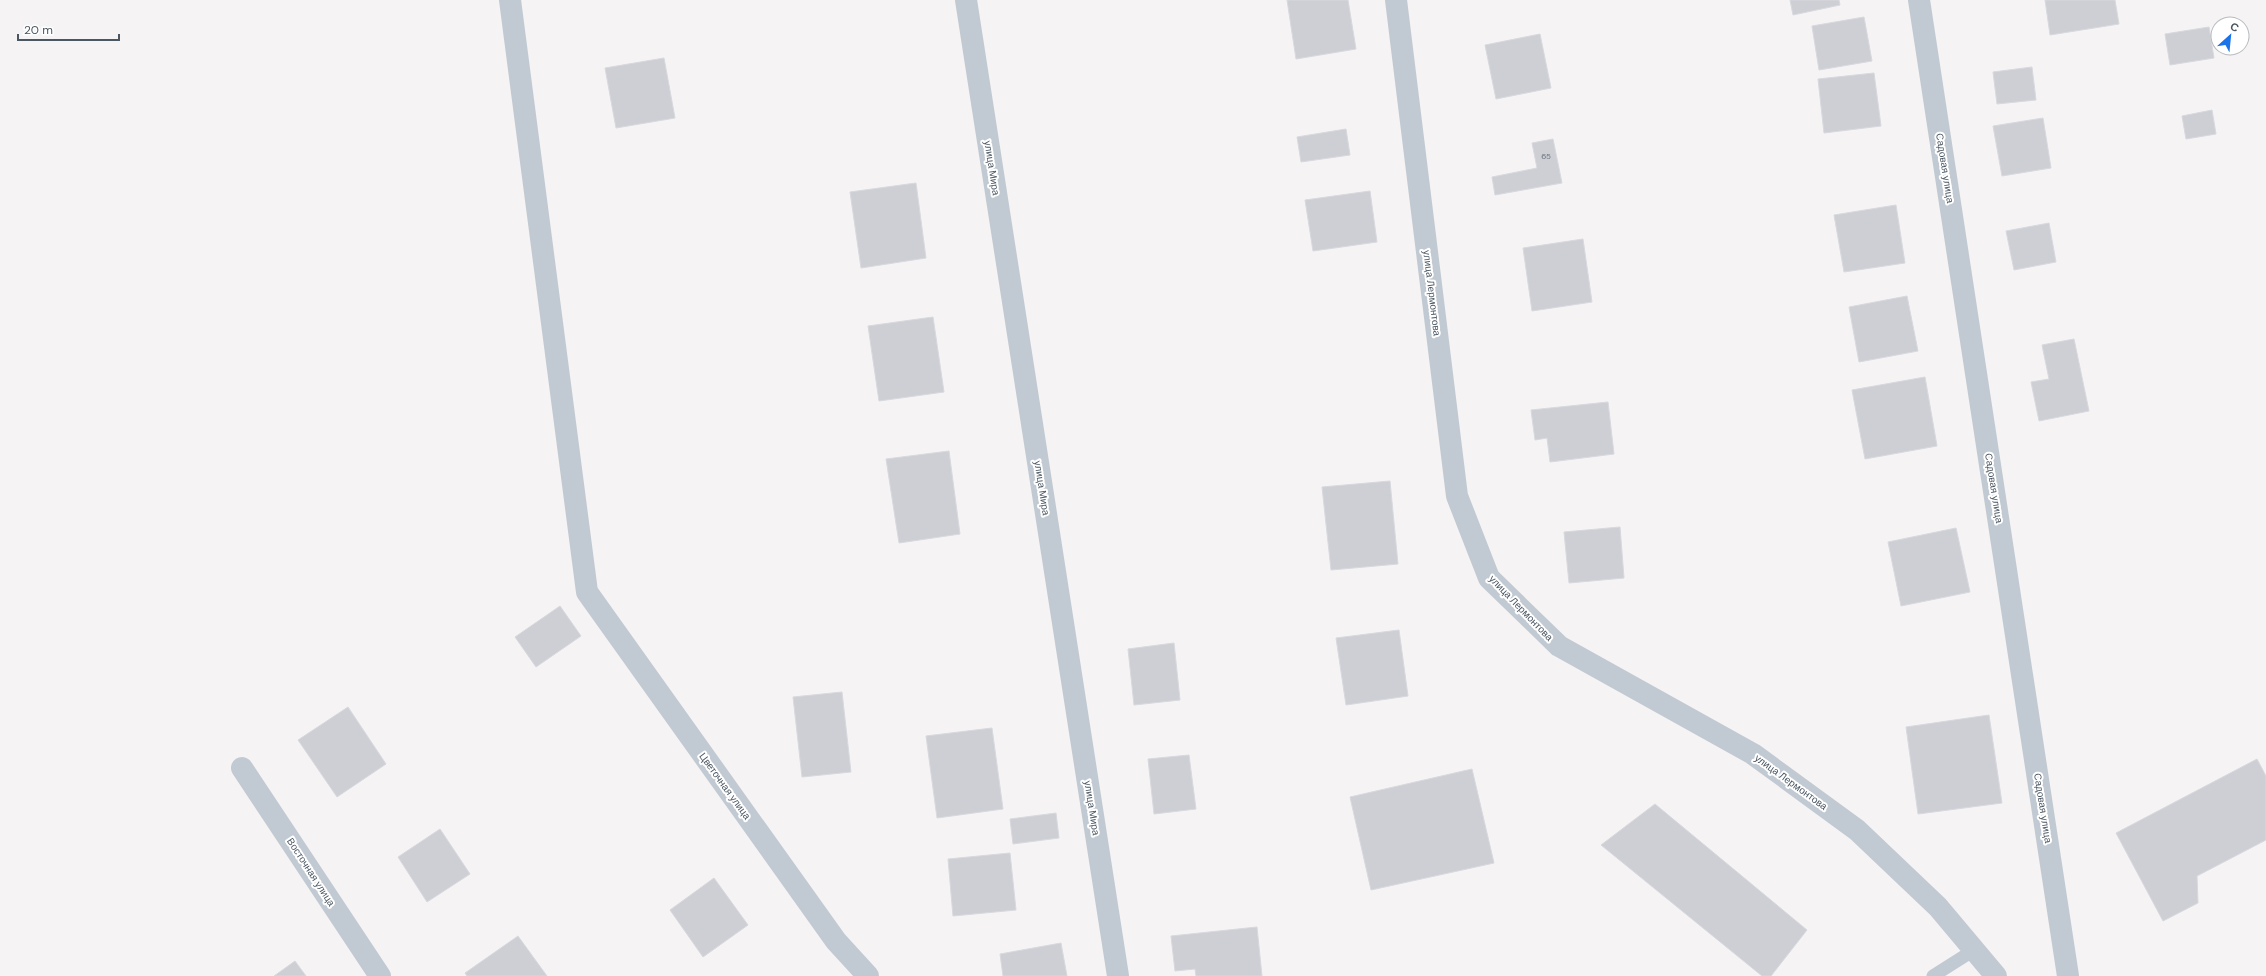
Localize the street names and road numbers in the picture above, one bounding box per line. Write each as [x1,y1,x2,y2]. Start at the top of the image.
street label: Садовая улица [1933,132,1957,204]
street label: улица Мира [981,140,1003,197]
street label: улица Лермонтова [1420,249,1444,337]
street label: Садовая улица [1982,452,2006,524]
street label: улица Мира [1031,460,1053,517]
street label: улица Лермонтова [1486,572,1556,644]
street label: Цветочная улица [696,750,754,822]
street label: улица Лермонтова [1752,751,1830,813]
street label: Садовая улица [2031,772,2055,844]
street label: улица Мира [1081,780,1103,837]
street label: Восточная улица [284,835,338,909]

